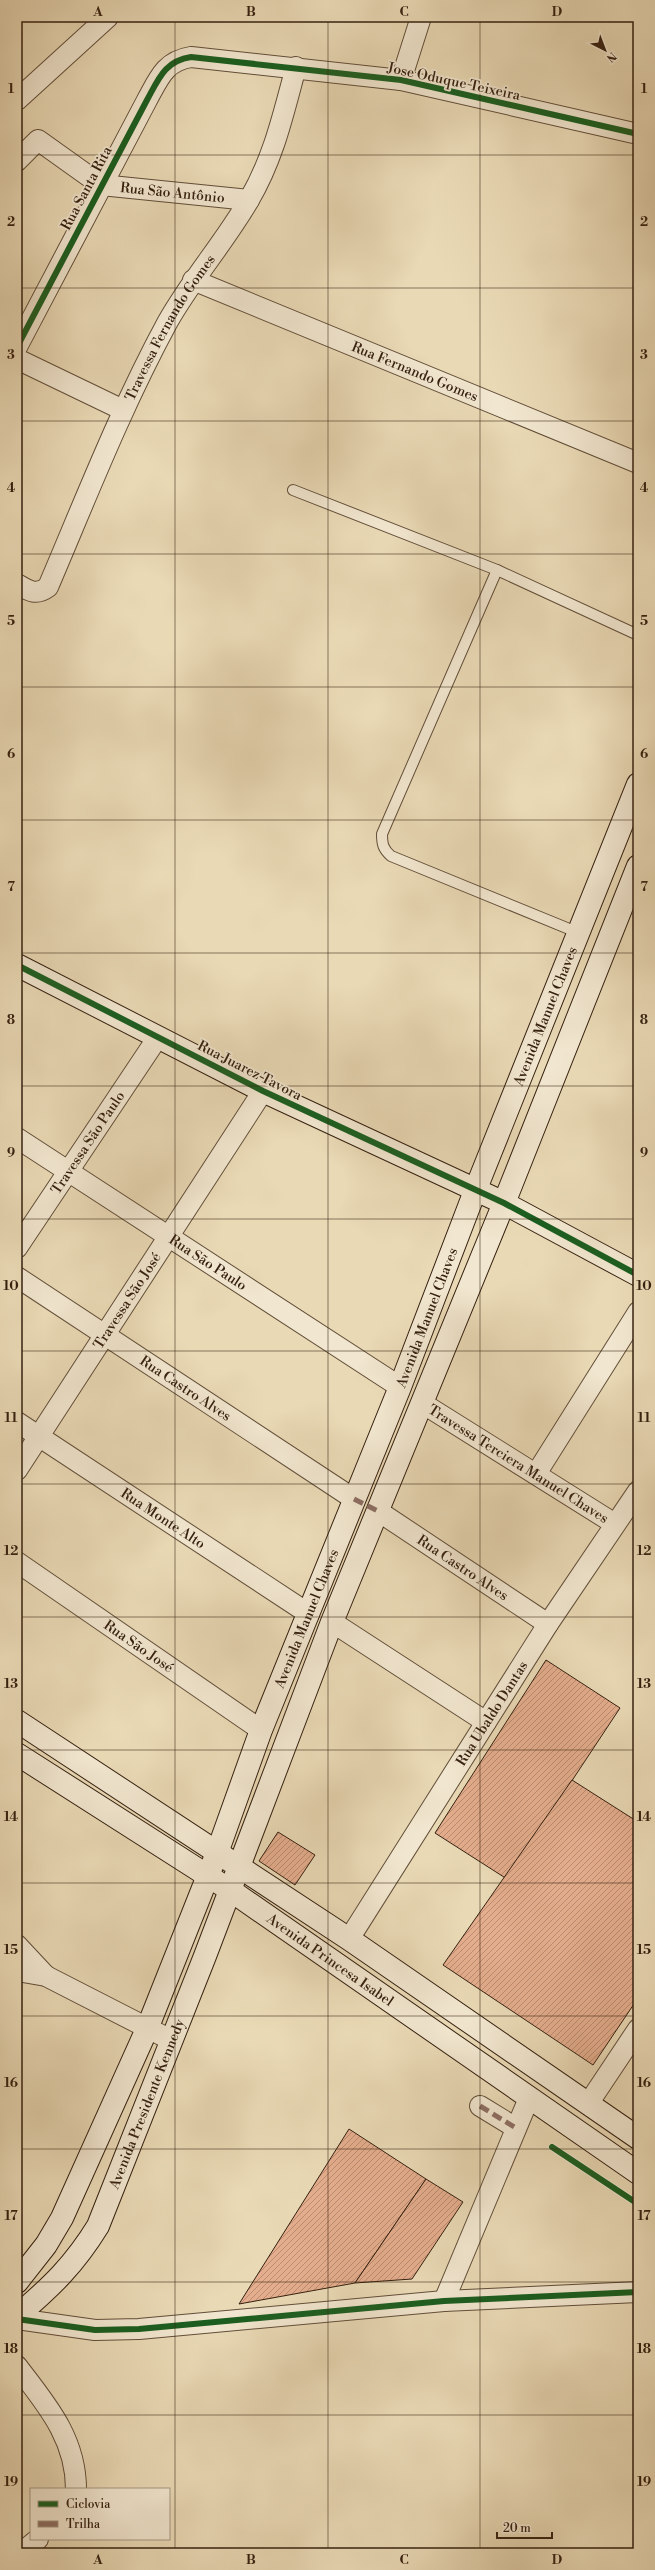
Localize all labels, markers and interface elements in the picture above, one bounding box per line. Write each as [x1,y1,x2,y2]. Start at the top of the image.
text: A [92,4,103,20]
text: B [246,4,256,20]
text: C [399,4,409,20]
text: D [552,4,562,20]
north arrow [585,30,625,70]
text: N [603,49,619,65]
street label: Jose Oduque Teixeira [385,59,523,105]
text: 1 [8,81,15,97]
text: 1 [641,81,648,97]
street label: Rua Santa Rita [57,143,117,234]
street label: Rua São Antônio [119,179,226,208]
text: 2 [7,214,15,230]
text: 2 [640,214,648,230]
street label: Travessa Fernando Gomes [121,251,220,404]
street label: Rua Fernando Gomes [349,338,481,406]
text: 3 [7,347,15,363]
text: 3 [640,347,648,363]
text: 4 [7,480,16,496]
text: 4 [640,480,649,496]
text: 5 [7,613,15,629]
text: 5 [640,613,648,629]
text: 6 [7,746,15,762]
text: 6 [640,746,648,762]
text: 7 [7,879,15,895]
text: 7 [640,879,648,895]
street label: Avenida Manuel Chaves [510,944,582,1090]
text: 8 [7,1012,15,1028]
text: 8 [640,1012,648,1028]
street label: Rua Juarez Tavora [194,1037,306,1105]
street label: Travessa São Paulo [48,1088,129,1198]
text: 9 [7,1145,15,1161]
text: 9 [640,1145,648,1161]
street label: Rua São Paulo [165,1231,250,1295]
street label: Avenida Manuel Chaves [392,1245,462,1392]
street label: Travessa São José [90,1250,166,1353]
text: 10 [3,1278,19,1294]
text: 10 [636,1278,652,1294]
street label: Rua Castro Alves [136,1352,234,1426]
street label: Travessa Terciera Manuel Chaves [424,1401,612,1528]
text: 11 [5,1410,18,1426]
text: 11 [638,1410,651,1426]
street label: Rua Monte Alto [117,1485,208,1553]
street label: Rua Castro Alves [413,1531,512,1605]
text: 12 [4,1543,18,1559]
text: 12 [637,1543,651,1559]
street label: Avenida Manuel Chaves [271,1547,343,1692]
street label: Rua São José [100,1616,177,1677]
street label: Rua Ubaldo Dantas [453,1658,532,1770]
text: 13 [4,1676,18,1692]
text: 13 [637,1676,651,1692]
text: 14 [4,1809,18,1825]
text: 14 [637,1809,651,1825]
street label: Avenida Princesa Isabel [262,1910,397,2011]
text: 15 [4,1942,18,1958]
text: 15 [637,1942,651,1958]
street label: Avenida Presidente Kennedy [105,2017,189,2193]
text: 16 [4,2075,18,2091]
text: 16 [637,2075,651,2091]
text: 17 [4,2208,18,2224]
text: 17 [637,2208,651,2224]
text: 18 [4,2341,18,2357]
text: 18 [637,2341,651,2357]
text: 19 [4,2474,18,2490]
text: 19 [637,2474,651,2490]
legend [30,2488,170,2540]
text: Ciclovia [66,2497,111,2512]
scale bar [497,2514,552,2540]
text: Trilha [66,2517,101,2532]
text: 20 m [503,2521,531,2536]
text: A [92,2552,103,2568]
text: B [246,2552,256,2568]
text: C [399,2552,409,2568]
text: D [552,2552,562,2568]

